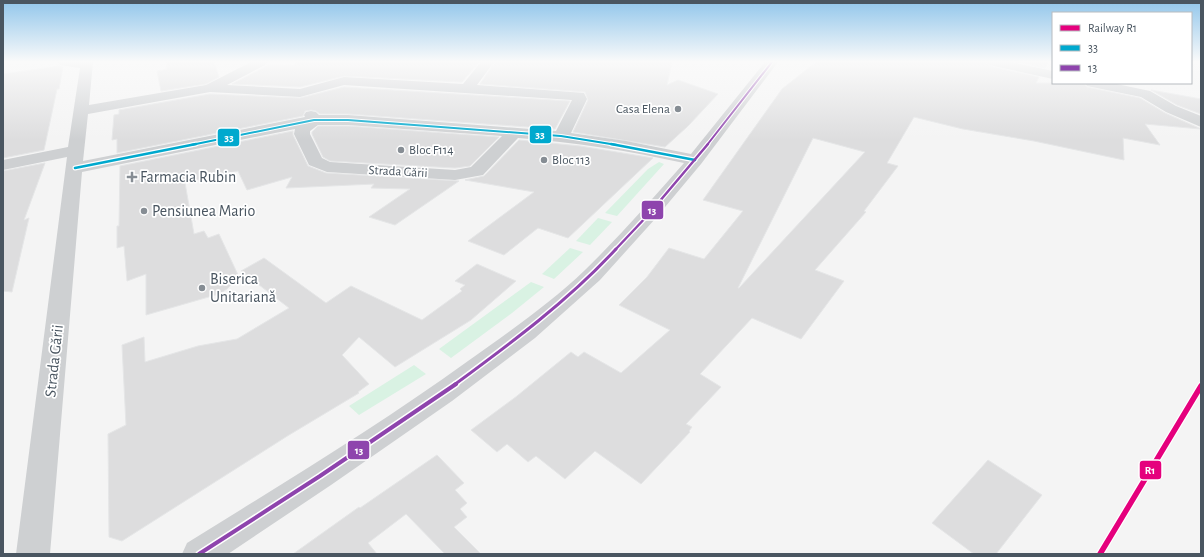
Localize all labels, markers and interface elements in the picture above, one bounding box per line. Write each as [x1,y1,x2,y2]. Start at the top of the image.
legend [1052,12,1192,84]
text: Railway R1 [1088,22,1137,35]
text: 33 [1088,42,1098,54]
text: 13 [1088,62,1097,74]
place label: Casa Elena [616,103,670,116]
marker: Casa Elena [673,104,683,114]
line badge: 33 [529,125,552,144]
line badge: 33 [217,128,240,147]
text: 33 [535,129,545,140]
text: 33 [224,132,234,143]
place label: Bloc F114 [409,144,454,157]
marker: Bloc F114 [396,145,406,155]
place label: Bloc 113 [552,154,590,167]
marker: Bloc 113 [539,155,549,165]
street label: Strada Gării [368,164,428,180]
place label: Farmacia Rubin [140,169,236,185]
marker: Farmacia Rubin [127,172,137,182]
line badge: 13 [641,200,664,220]
place label: Pensiunea Mario [152,203,255,219]
text: 13 [648,205,657,216]
marker: Pensiunea Mario [139,206,149,216]
place label: Biserica Unitariană [210,271,276,305]
marker: Biserica Unitariană [197,283,207,293]
street label: Strada Gării [42,324,66,398]
line badge: 13 [347,440,370,460]
text: 13 [355,445,364,456]
line badge: R1 [1139,460,1162,480]
text: R1 [1145,465,1155,476]

